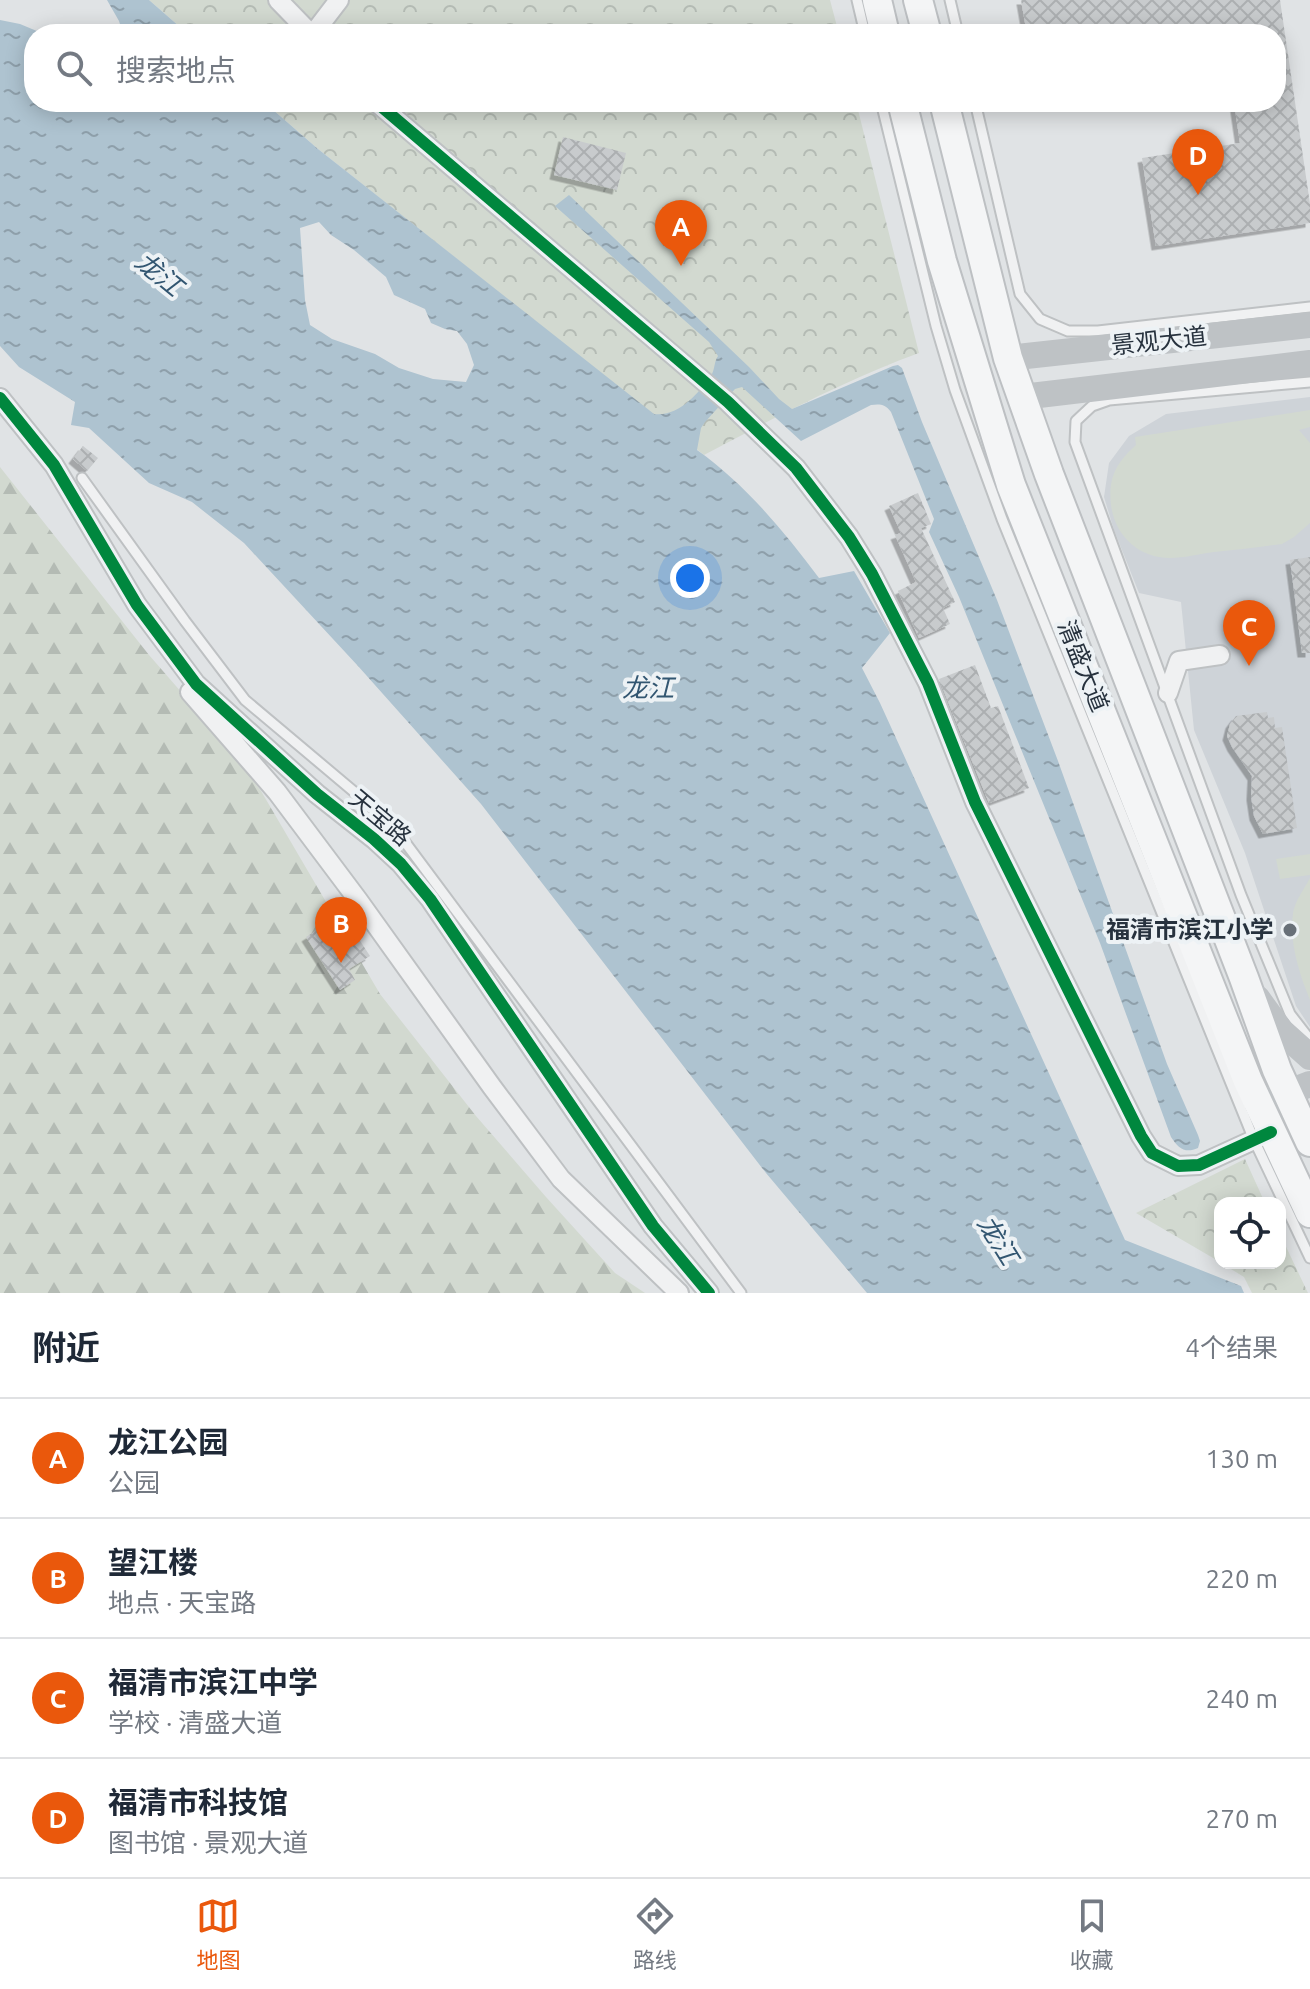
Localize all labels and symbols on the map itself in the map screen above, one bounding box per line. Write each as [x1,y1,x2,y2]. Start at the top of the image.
pin: D [1172,129,1224,195]
pin: A [655,200,707,266]
water label: 龙江 [130,246,191,303]
street label: 景观大道 [1110,322,1208,359]
your location [670,558,710,598]
pin: C [1223,600,1275,666]
street label: 清盛大道 [1053,616,1114,715]
water label: 龙江 [622,673,677,702]
street label: 天宝路 [344,784,417,851]
pin: B [315,897,367,963]
place label: 福清市滨江小学 [1106,916,1274,943]
marker: 福清市滨江小学 [1281,921,1299,939]
water label: 龙江 [972,1210,1026,1272]

